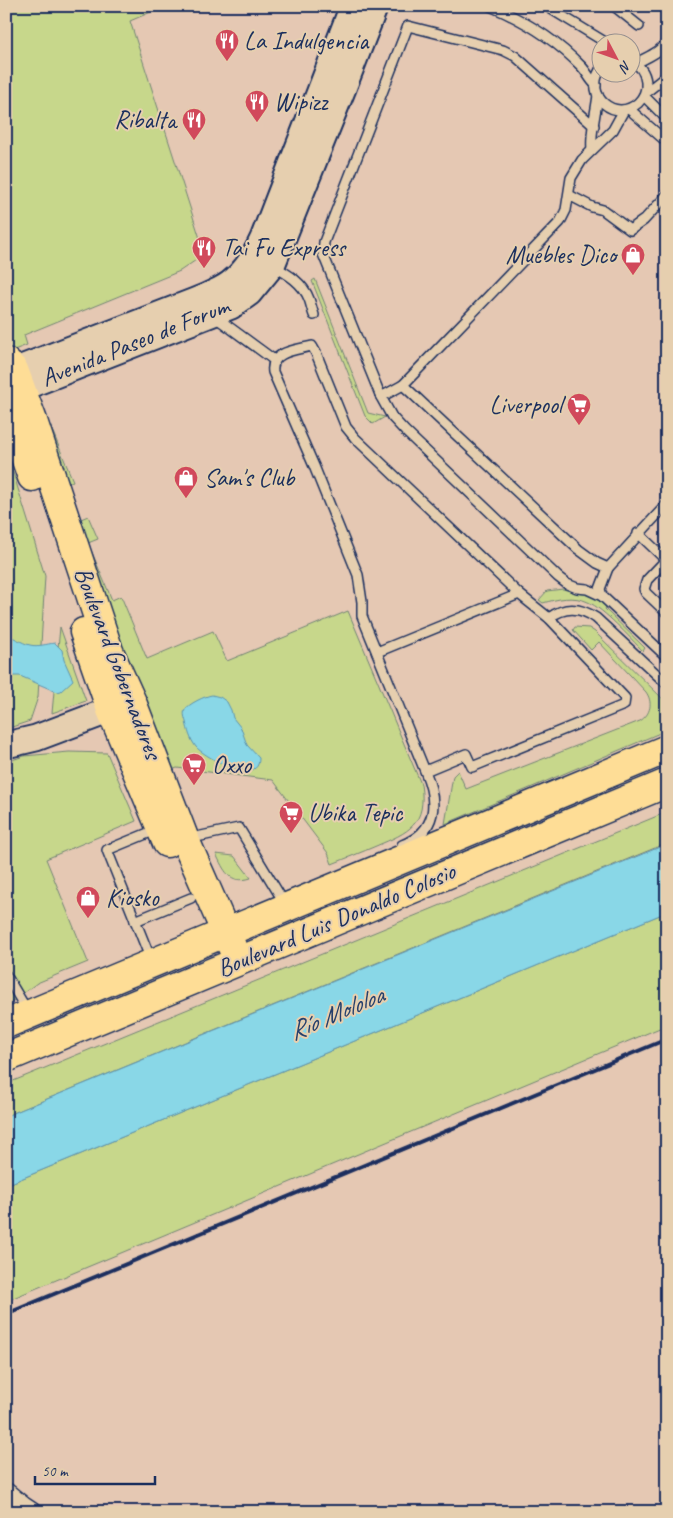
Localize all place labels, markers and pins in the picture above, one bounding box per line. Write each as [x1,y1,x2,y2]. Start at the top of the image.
place label: La Indulgencia [244,25,370,57]
restaurant icon: La Indulgencia [214,28,240,62]
place label: Wipizz [274,86,329,118]
restaurant icon: Wipizz [244,89,270,123]
place label: Ribalta [114,104,179,136]
restaurant icon: Ribalta [181,107,207,141]
place label: Tai Fu Express [222,232,347,264]
restaurant icon: Tai Fu Express [191,235,217,269]
place label: Muebles Dico [506,239,619,271]
shop icon: Muebles Dico [620,242,646,276]
place label: Liverpool [489,389,567,421]
supermarket icon: Liverpool [566,392,592,426]
place label: Sam's Club [204,462,296,494]
shop icon: Sam's Club [173,465,199,499]
place label: Oxxo [212,749,252,781]
supermarket icon: Oxxo [181,752,207,786]
place label: Ubika Tepic [308,797,404,829]
supermarket icon: Ubika Tepic [278,800,304,834]
place label: Kiosko [106,882,160,914]
shop icon: Kiosko [75,885,101,919]

